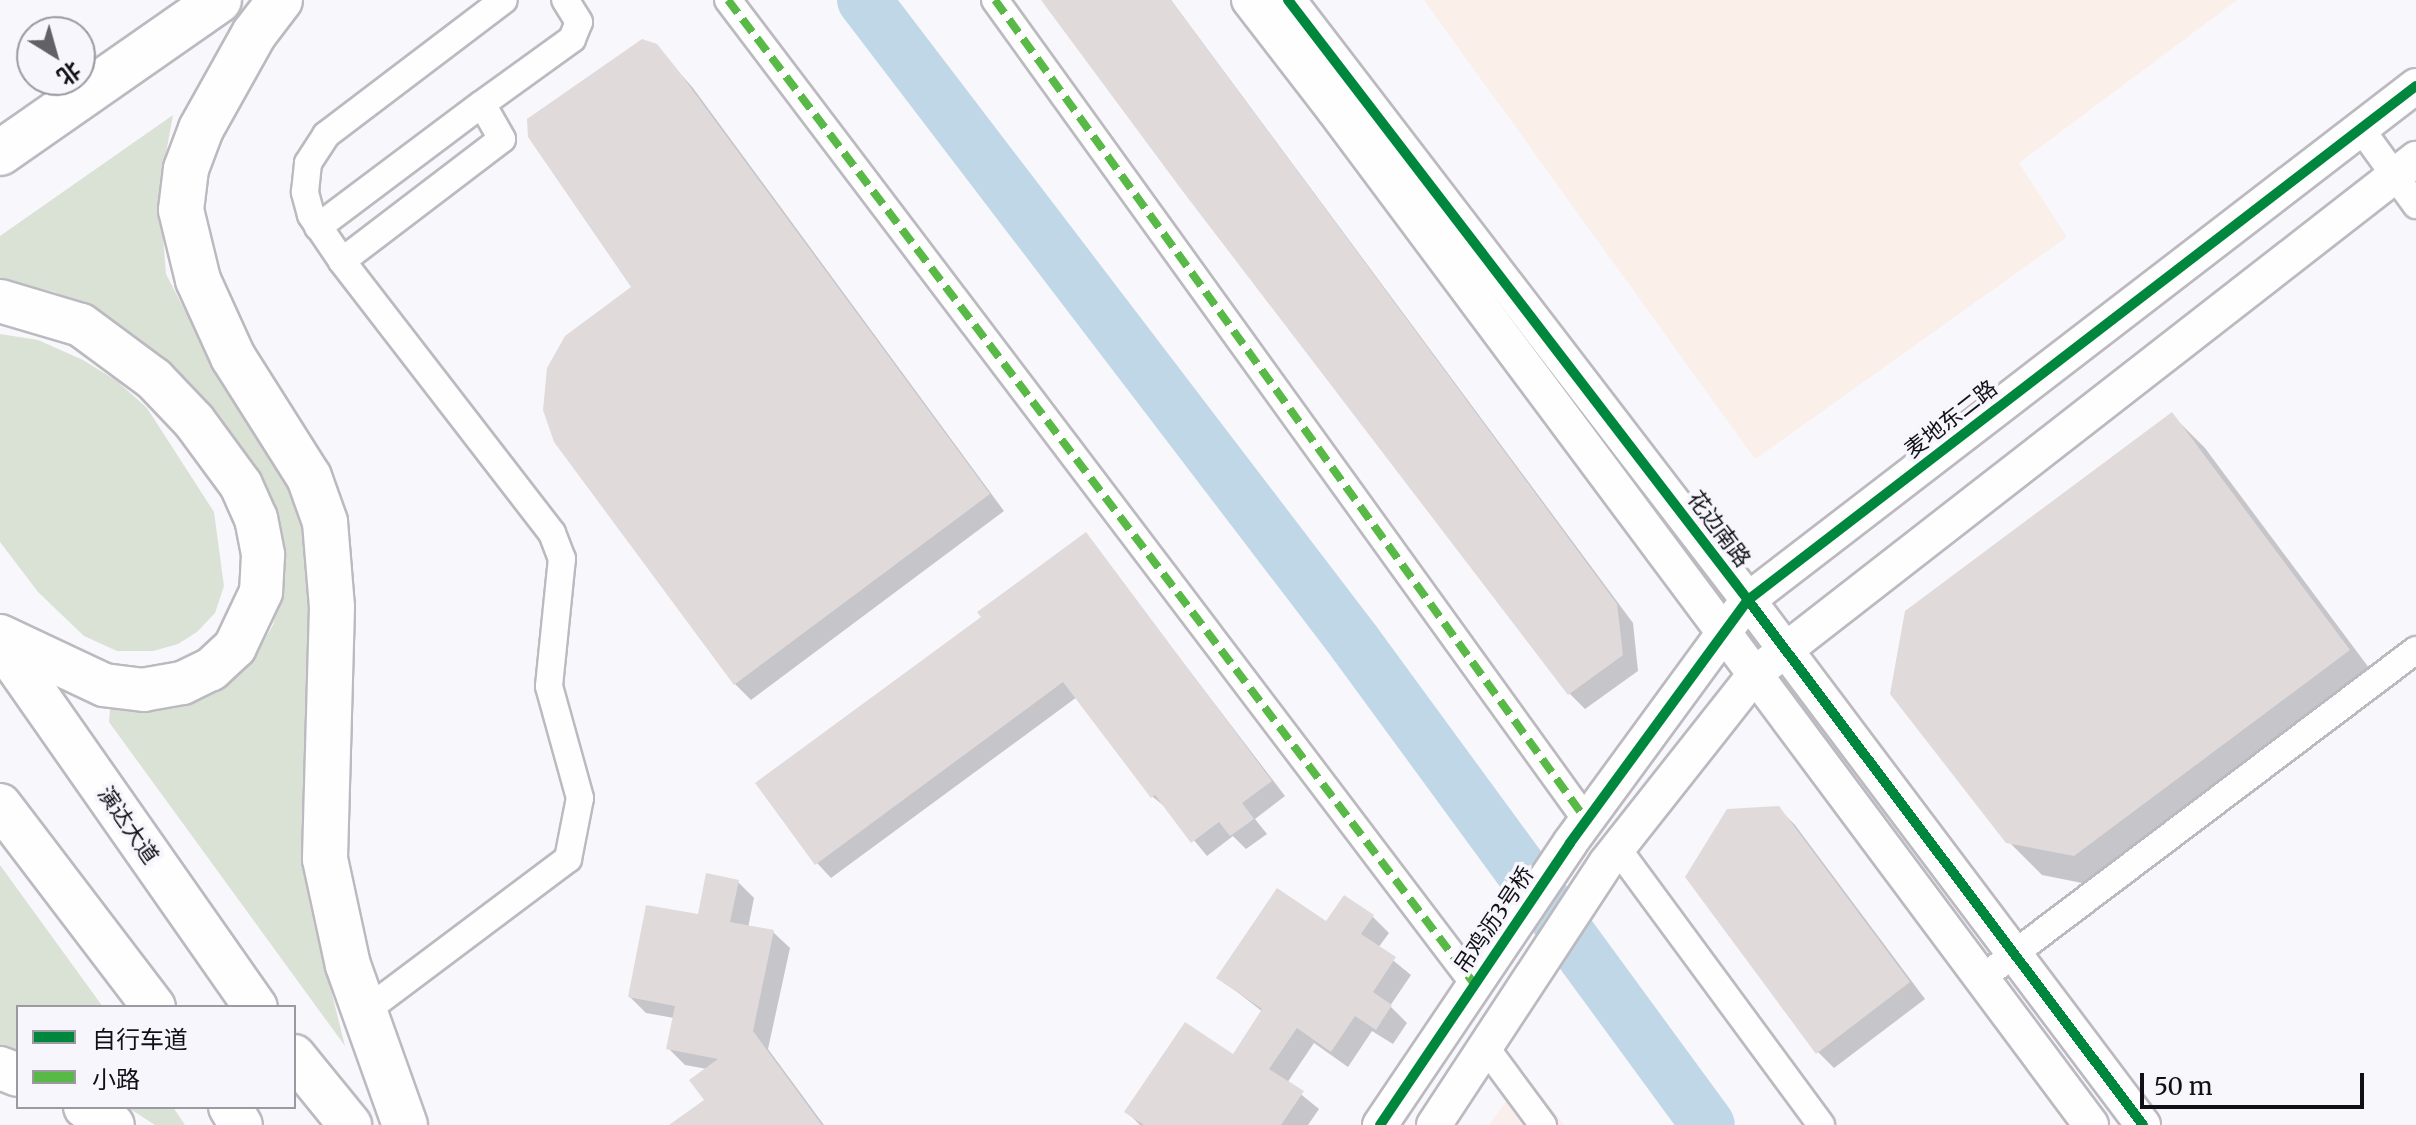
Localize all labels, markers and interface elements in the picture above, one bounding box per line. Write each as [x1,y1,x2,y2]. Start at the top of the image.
north arrow [16,16,96,96]
text: 北 [52,56,86,91]
street label: 麦地东二路 [1900,375,2002,463]
street label: 花边南路 [1682,486,1756,572]
street label: 演达大道 [92,781,164,869]
street label: 吊鸡沥3号桥 [1449,862,1539,978]
legend [16,1005,296,1109]
text: 自行车道 [92,1024,188,1055]
scale bar [2144,1057,2368,1107]
text: 小路 [92,1064,140,1095]
text: 50 m [2154,1071,2213,1102]

